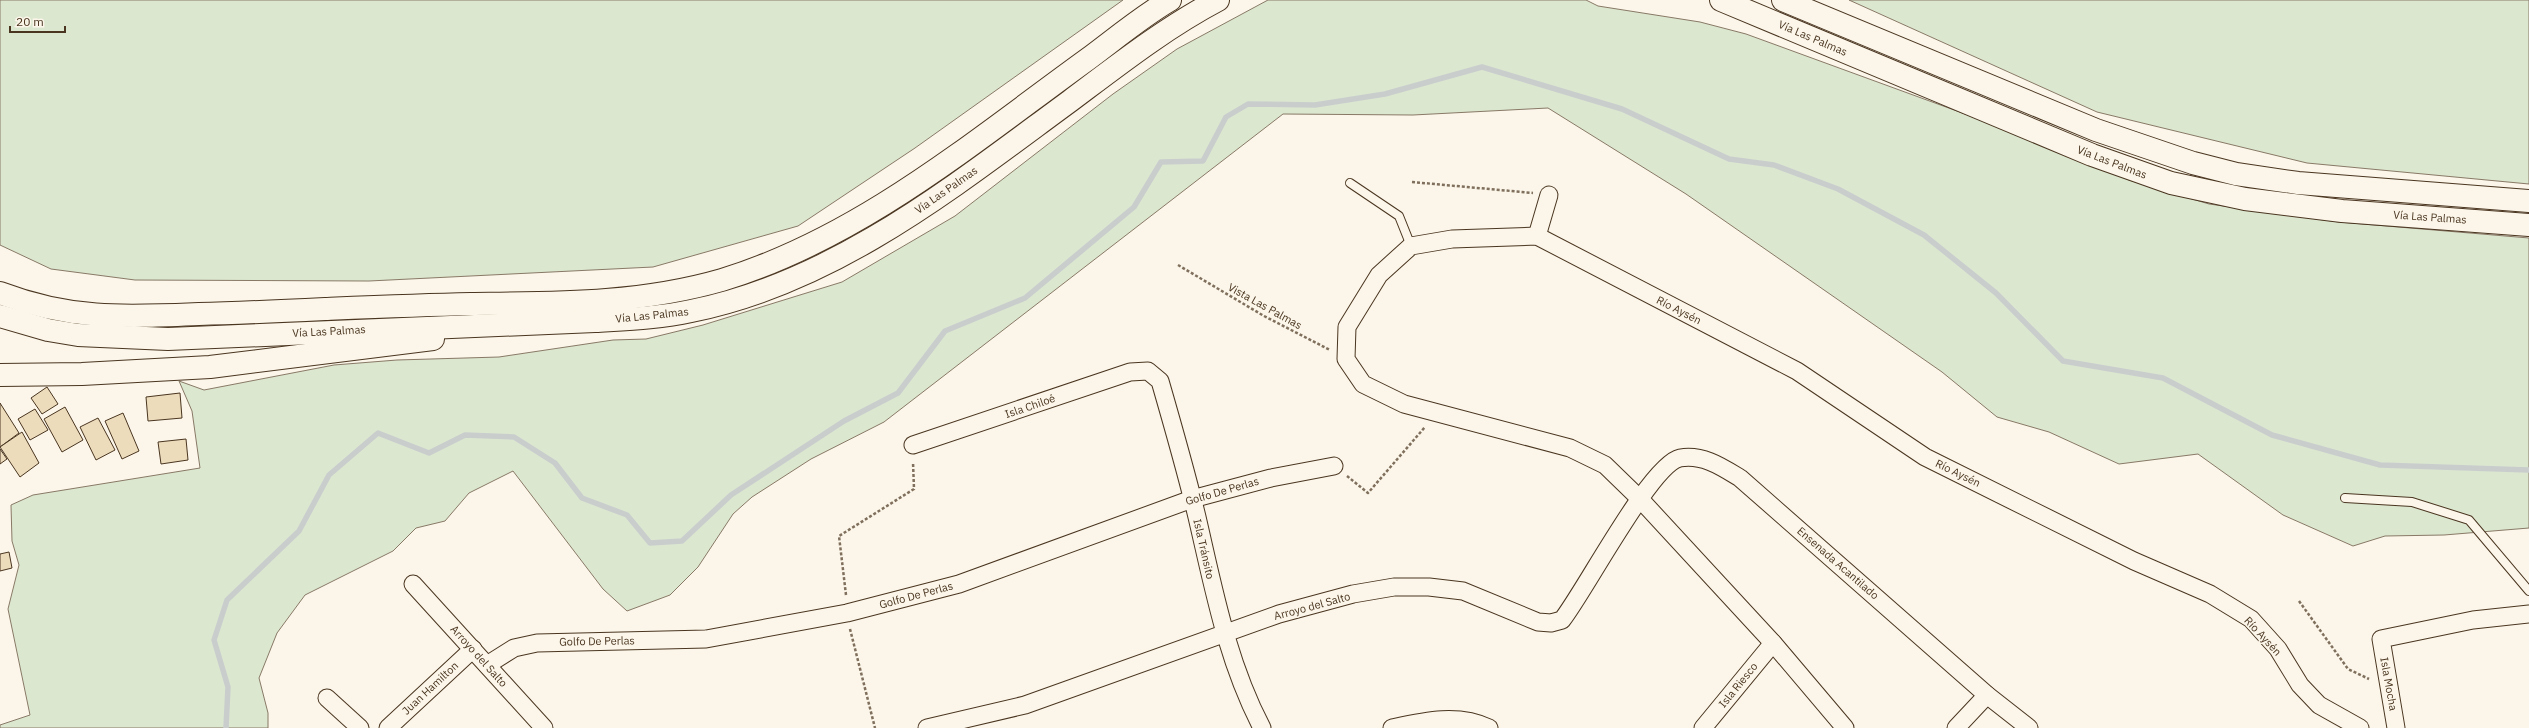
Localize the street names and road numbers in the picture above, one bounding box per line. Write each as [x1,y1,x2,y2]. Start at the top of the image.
street label: Vía Las Palmas [1776,17,1850,59]
street label: Vía Las Palmas [2075,142,2149,182]
street label: Vía Las Palmas [912,163,980,217]
street label: Vía Las Palmas [2393,207,2467,227]
street label: Vista Las Palmas [1225,280,1305,332]
street label: Río Aysén [1654,293,1704,327]
street label: Vía Las Palmas [615,304,689,326]
street label: Vía Las Palmas [292,322,366,340]
street label: Isla Chiloé [1003,391,1057,421]
street label: Río Aysén [1933,456,1983,490]
street label: Golfo De Perlas [1184,474,1260,508]
street label: Isla Tránsito [1190,518,1218,580]
street label: Ensenada Acantilado [1794,524,1882,602]
street label: Golfo De Perlas [878,578,954,612]
street label: Arroyo del Salto [1272,589,1352,623]
street label: Río Aysén [2241,613,2285,659]
street label: Arroyo del Salto [448,622,510,690]
street label: Golfo De Perlas [559,633,635,649]
street label: Isla Mocha [2377,656,2401,712]
street label: Juan Hamilton [399,658,461,718]
street label: Isla Riesco [1716,660,1760,710]

